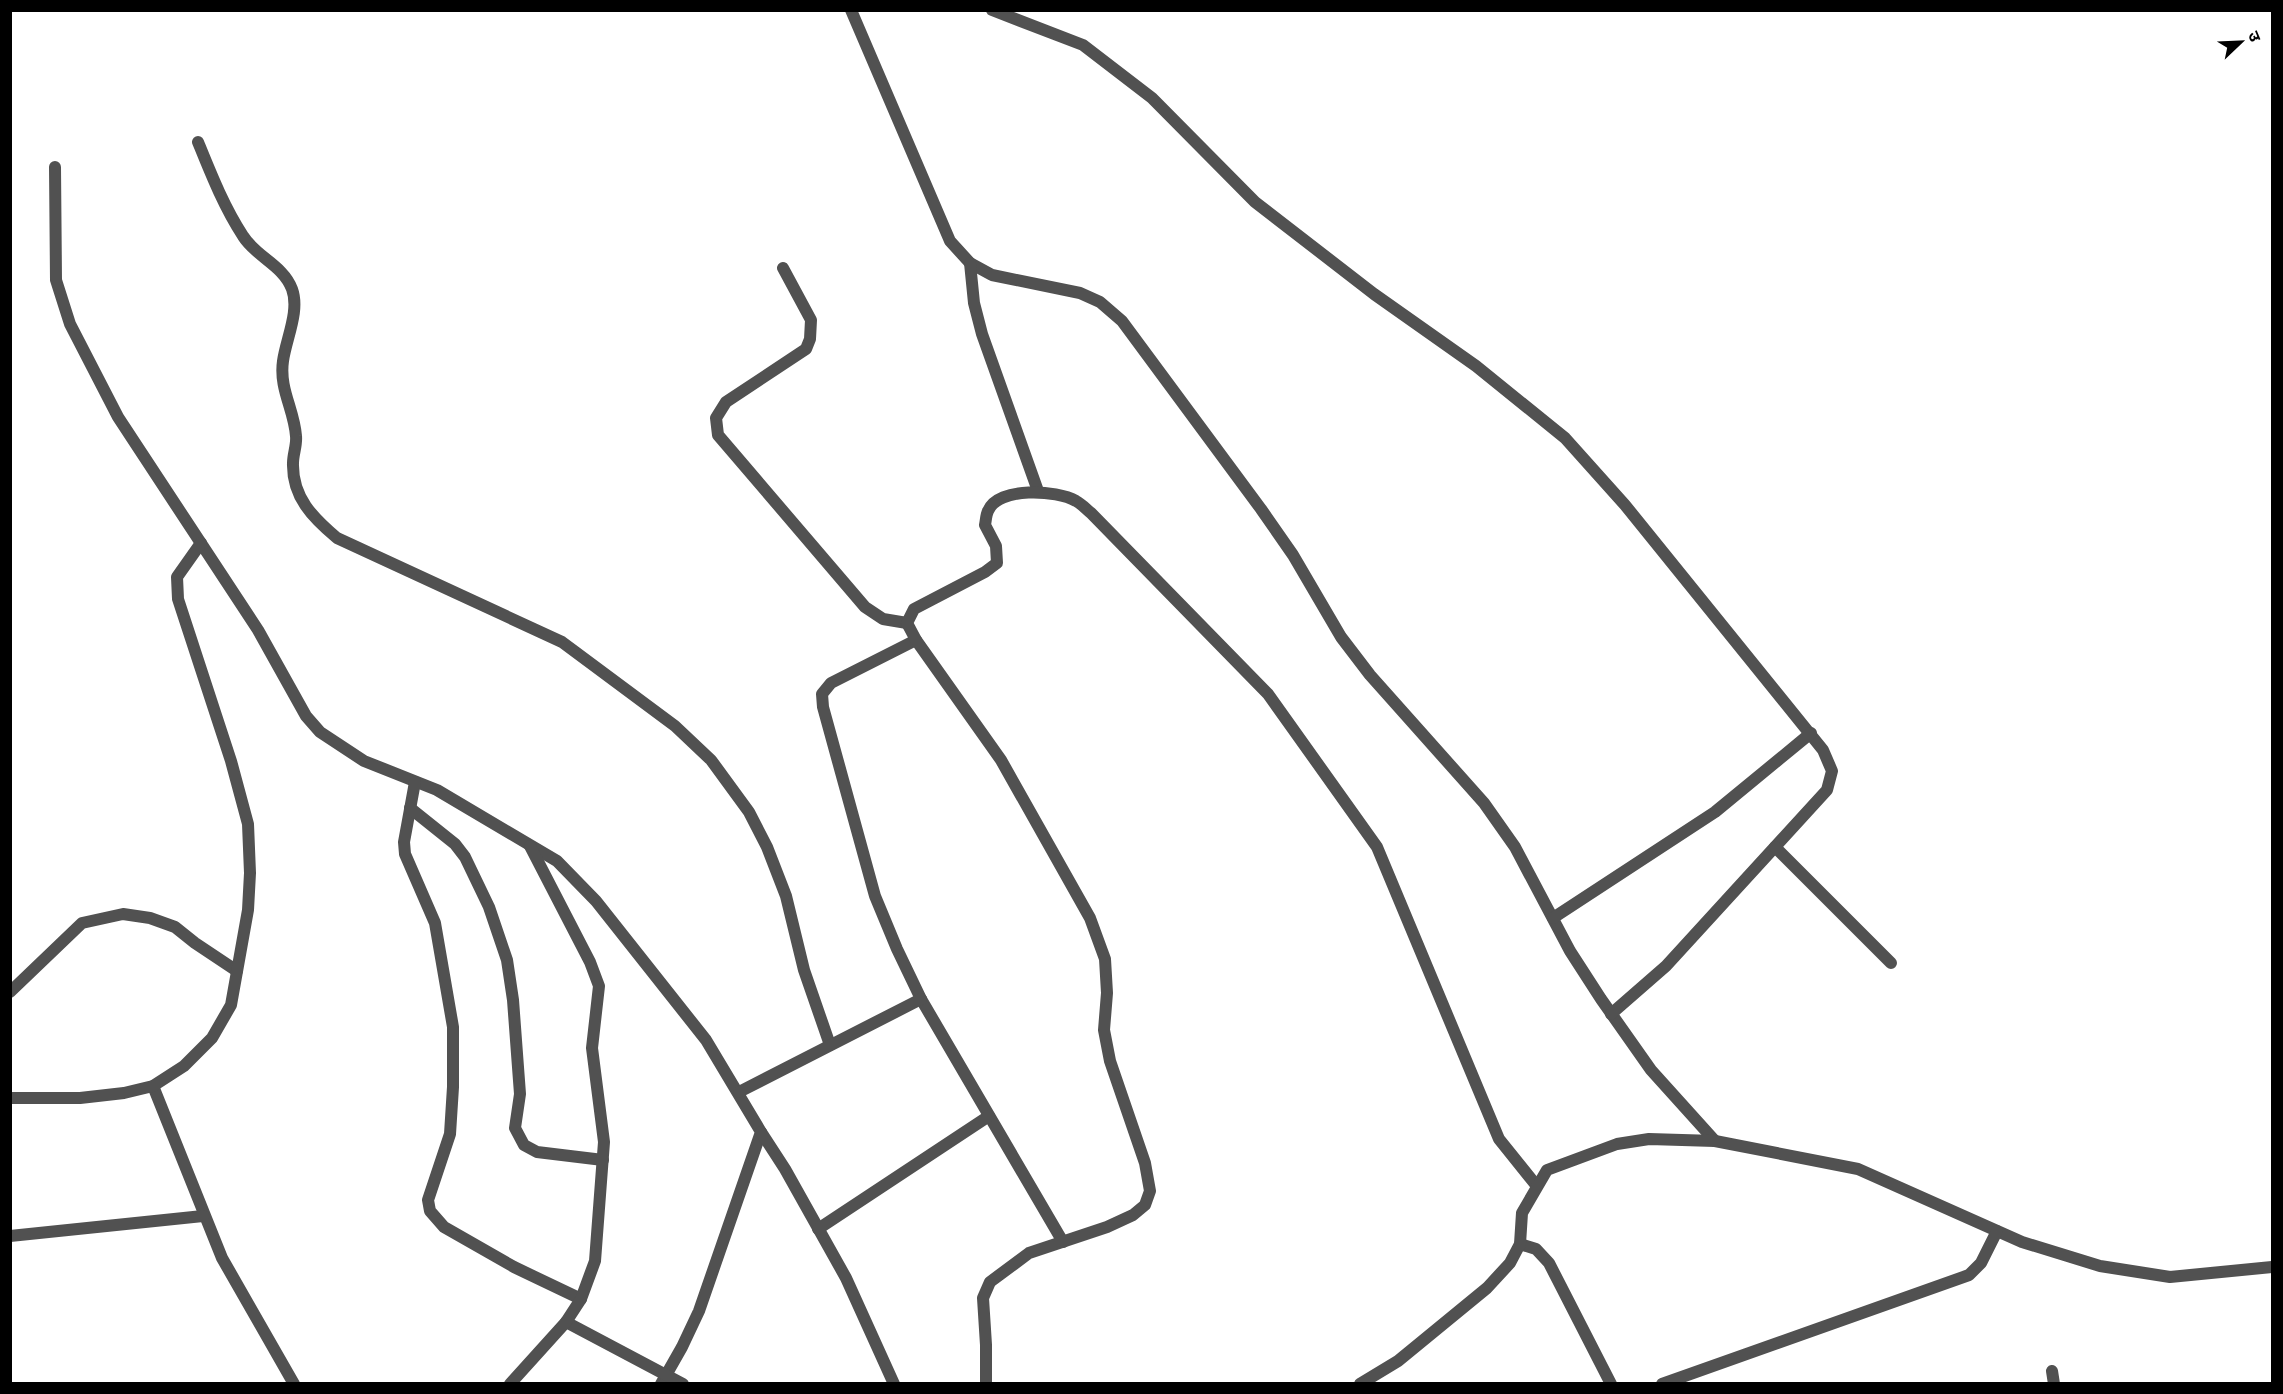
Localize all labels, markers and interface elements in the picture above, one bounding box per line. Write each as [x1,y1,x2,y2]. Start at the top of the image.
north arrow [2211,12,2271,72]
text: उ [2242,28,2267,46]

